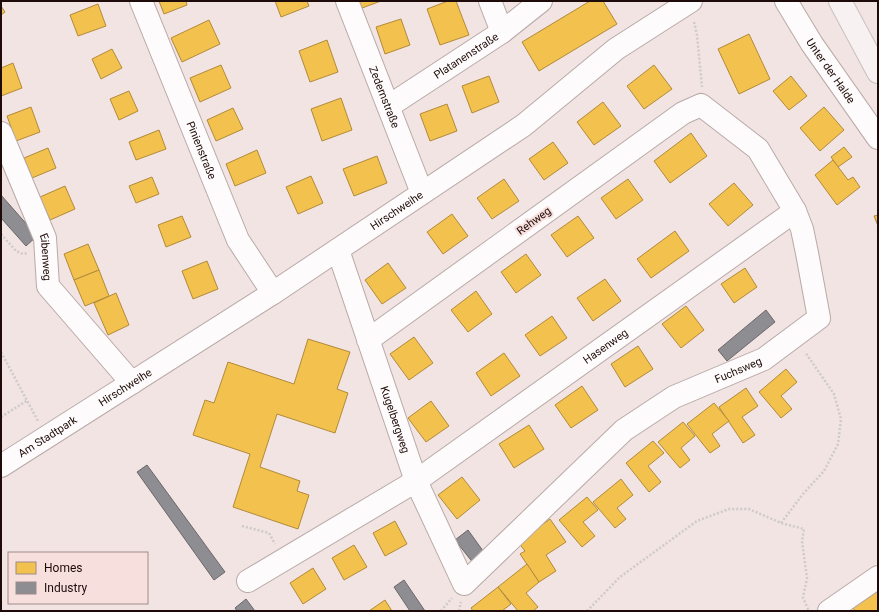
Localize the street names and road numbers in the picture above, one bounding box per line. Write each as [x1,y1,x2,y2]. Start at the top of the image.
street label: Platanenstraße [431,30,501,81]
street label: Unter der Halde [804,36,858,106]
street label: Zedernstraße [367,64,402,130]
street label: Pinienstraße [184,119,219,181]
street label: Hirschweihe [368,188,425,233]
street label: Rehweg [514,204,554,238]
street label: Eibenweg [37,231,54,281]
street label: Hasenweg [581,326,630,366]
street label: Fuchsweg [713,354,764,386]
street label: Hirschweihe [96,365,154,409]
street label: Kugelbergweg [378,384,413,455]
street label: Am Stadtpark [16,413,80,460]

